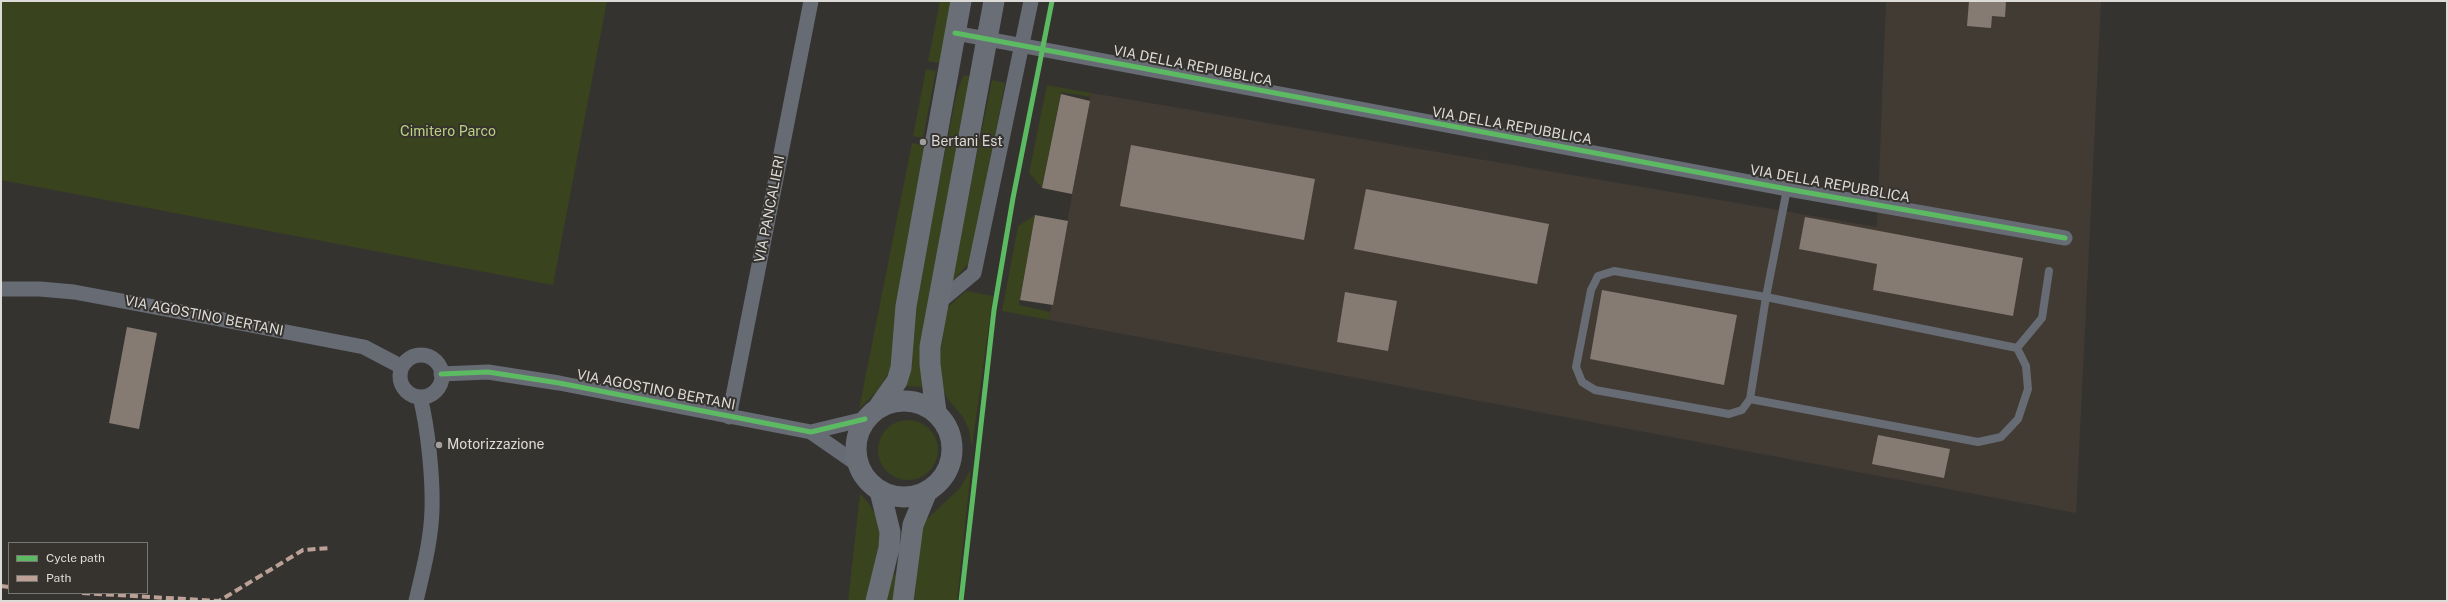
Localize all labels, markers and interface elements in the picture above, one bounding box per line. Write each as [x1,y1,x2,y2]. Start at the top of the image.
street label: VIA DELLA REPUBBLICA [1112,42,1274,90]
street label: VIA DELLA REPUBBLICA [1431,104,1593,148]
park label: Cimitero Parco [400,124,496,140]
place label: Bertani Est [931,134,1003,150]
marker: Bertani Est [918,137,928,147]
street label: VIA PANCALIERI [751,154,789,264]
street label: VIA DELLA REPUBBLICA [1749,162,1911,206]
street label: VIA AGOSTINO BERTANI [123,292,285,340]
street label: VIA AGOSTINO BERTANI [575,366,737,414]
place label: Motorizzazione [447,437,545,453]
marker: Motorizzazione [434,440,444,450]
legend [8,542,148,594]
text: Cycle path [46,551,105,565]
text: Path [46,571,72,585]

